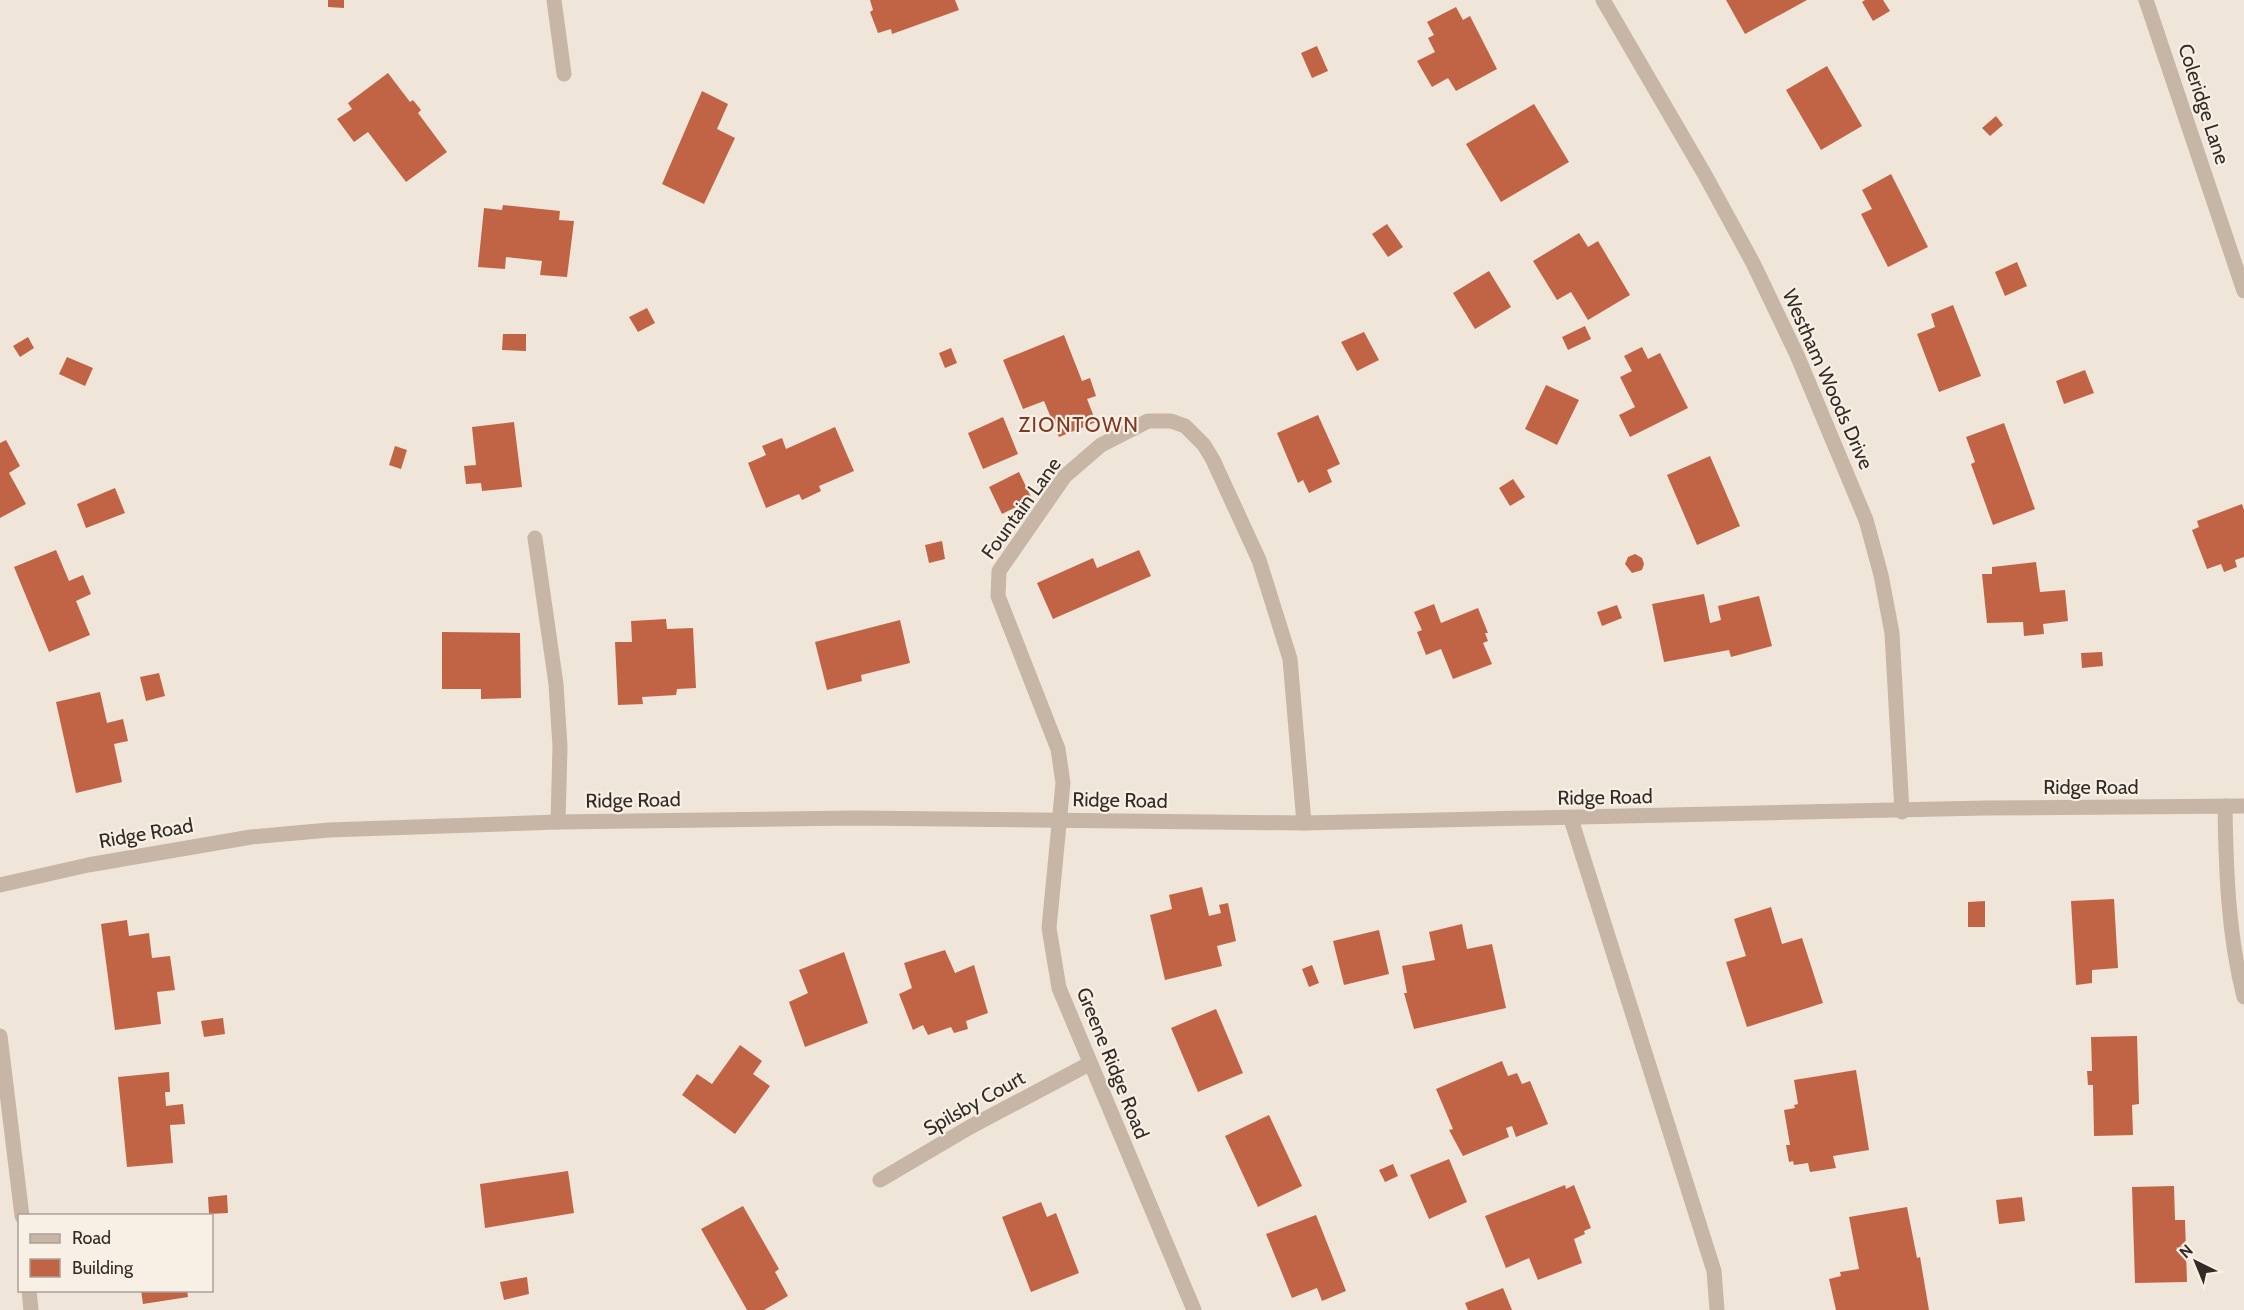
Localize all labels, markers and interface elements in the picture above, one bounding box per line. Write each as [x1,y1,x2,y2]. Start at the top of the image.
street label: Coleridge Lane [2173,41,2235,167]
street label: Westham Woods Drive [1777,285,1879,473]
district label: ZIONTOWN [1018,412,1140,437]
street label: Fountain Lane [976,453,1066,563]
street label: Ridge Road [2043,775,2139,799]
street label: Ridge Road [1557,784,1653,810]
street label: Ridge Road [585,787,681,813]
street label: Ridge Road [1072,787,1168,813]
street label: Ridge Road [97,813,195,853]
street label: Greene Ridge Road [1072,984,1154,1142]
street label: Spilsby Court [919,1065,1029,1141]
legend [18,1214,213,1292]
text: Road [72,1227,111,1249]
north arrow [2166,1232,2226,1292]
text: N [2175,1241,2197,1262]
text: Building [72,1257,134,1279]

